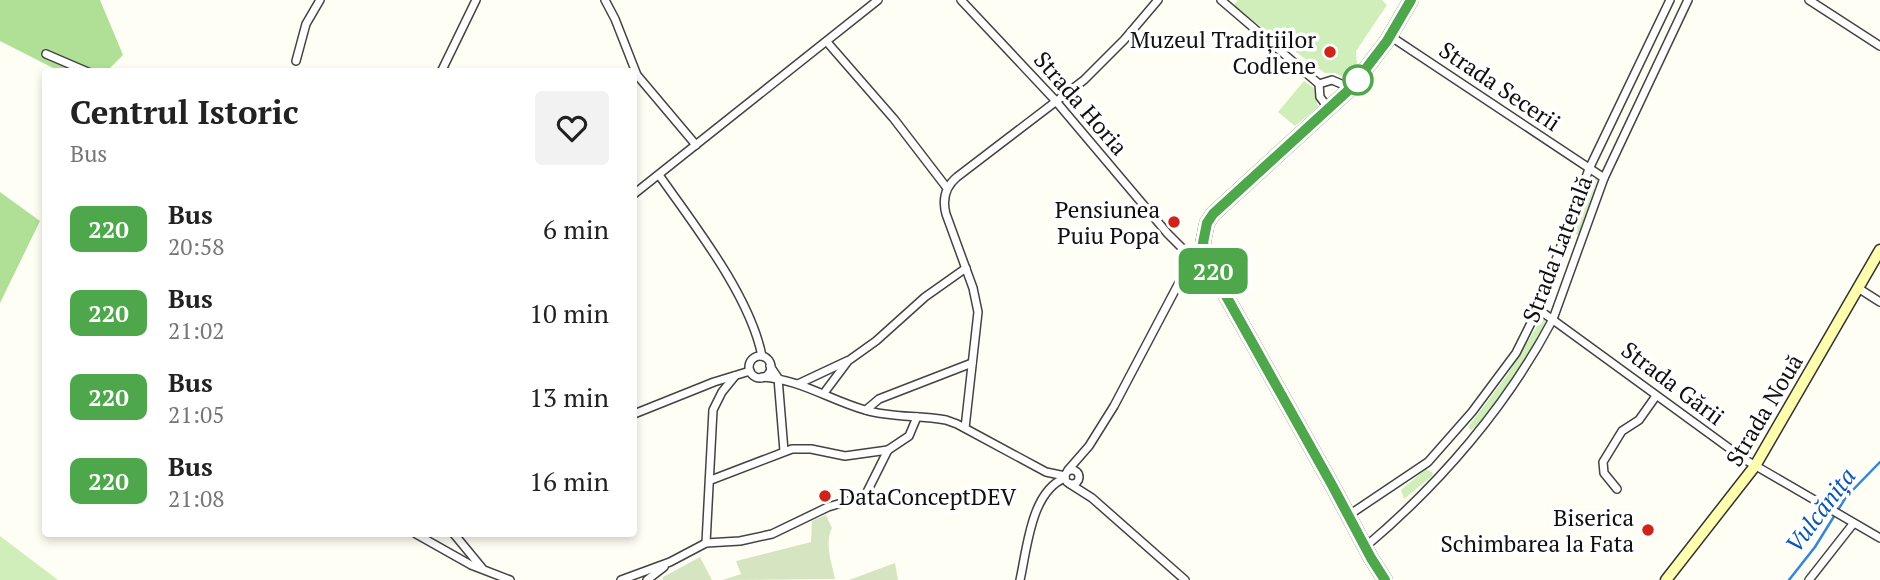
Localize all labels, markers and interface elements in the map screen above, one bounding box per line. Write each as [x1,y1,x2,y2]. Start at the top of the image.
place label: Muzeul Tradițiilor Codlene [1130,24,1316,81]
street label: Strada Secerii [1433,34,1567,138]
street label: Strada Horia [1027,44,1135,162]
marker: Muzeul Tradițiilor Codlene [1322,44,1338,60]
unlabelled marker [1343,65,1373,95]
text: Centrul Istoric [70,90,299,133]
button: heart [535,91,609,165]
text: Bus [70,138,107,169]
street label: Strada Laterală [1515,171,1599,327]
place label: Pensiunea Puiu Popa [1055,194,1160,251]
text: Bus [168,197,213,231]
text: 6 min [543,212,609,246]
text: 220 [88,213,129,245]
marker: Pensiunea Puiu Popa [1166,214,1182,230]
text: 20:58 [168,231,225,262]
line badge: 220 [1173,248,1253,294]
text: 220 [1193,255,1233,287]
text: Bus [168,281,213,315]
text: 10 min [529,296,609,330]
text: 220 [88,297,129,329]
text: 21:02 [168,315,225,346]
street label: Strada Gării [1615,334,1731,432]
street label: Strada Nouă [1718,348,1810,472]
text: Bus [168,365,213,399]
text: 13 min [529,380,609,414]
text: 220 [88,381,129,413]
text: 21:05 [168,399,225,430]
text: Bus [168,449,213,483]
water label: Vulcănița [1778,461,1862,559]
text: 16 min [529,464,609,498]
text: 220 [88,465,129,497]
place label: DataConceptDEV [839,481,1017,512]
text: 21:08 [168,483,225,514]
marker: DataConceptDEV [817,488,833,504]
place label: Biserica Schimbarea la Fata [1441,502,1634,559]
marker: Biserica Schimbarea la Fata [1640,522,1656,538]

